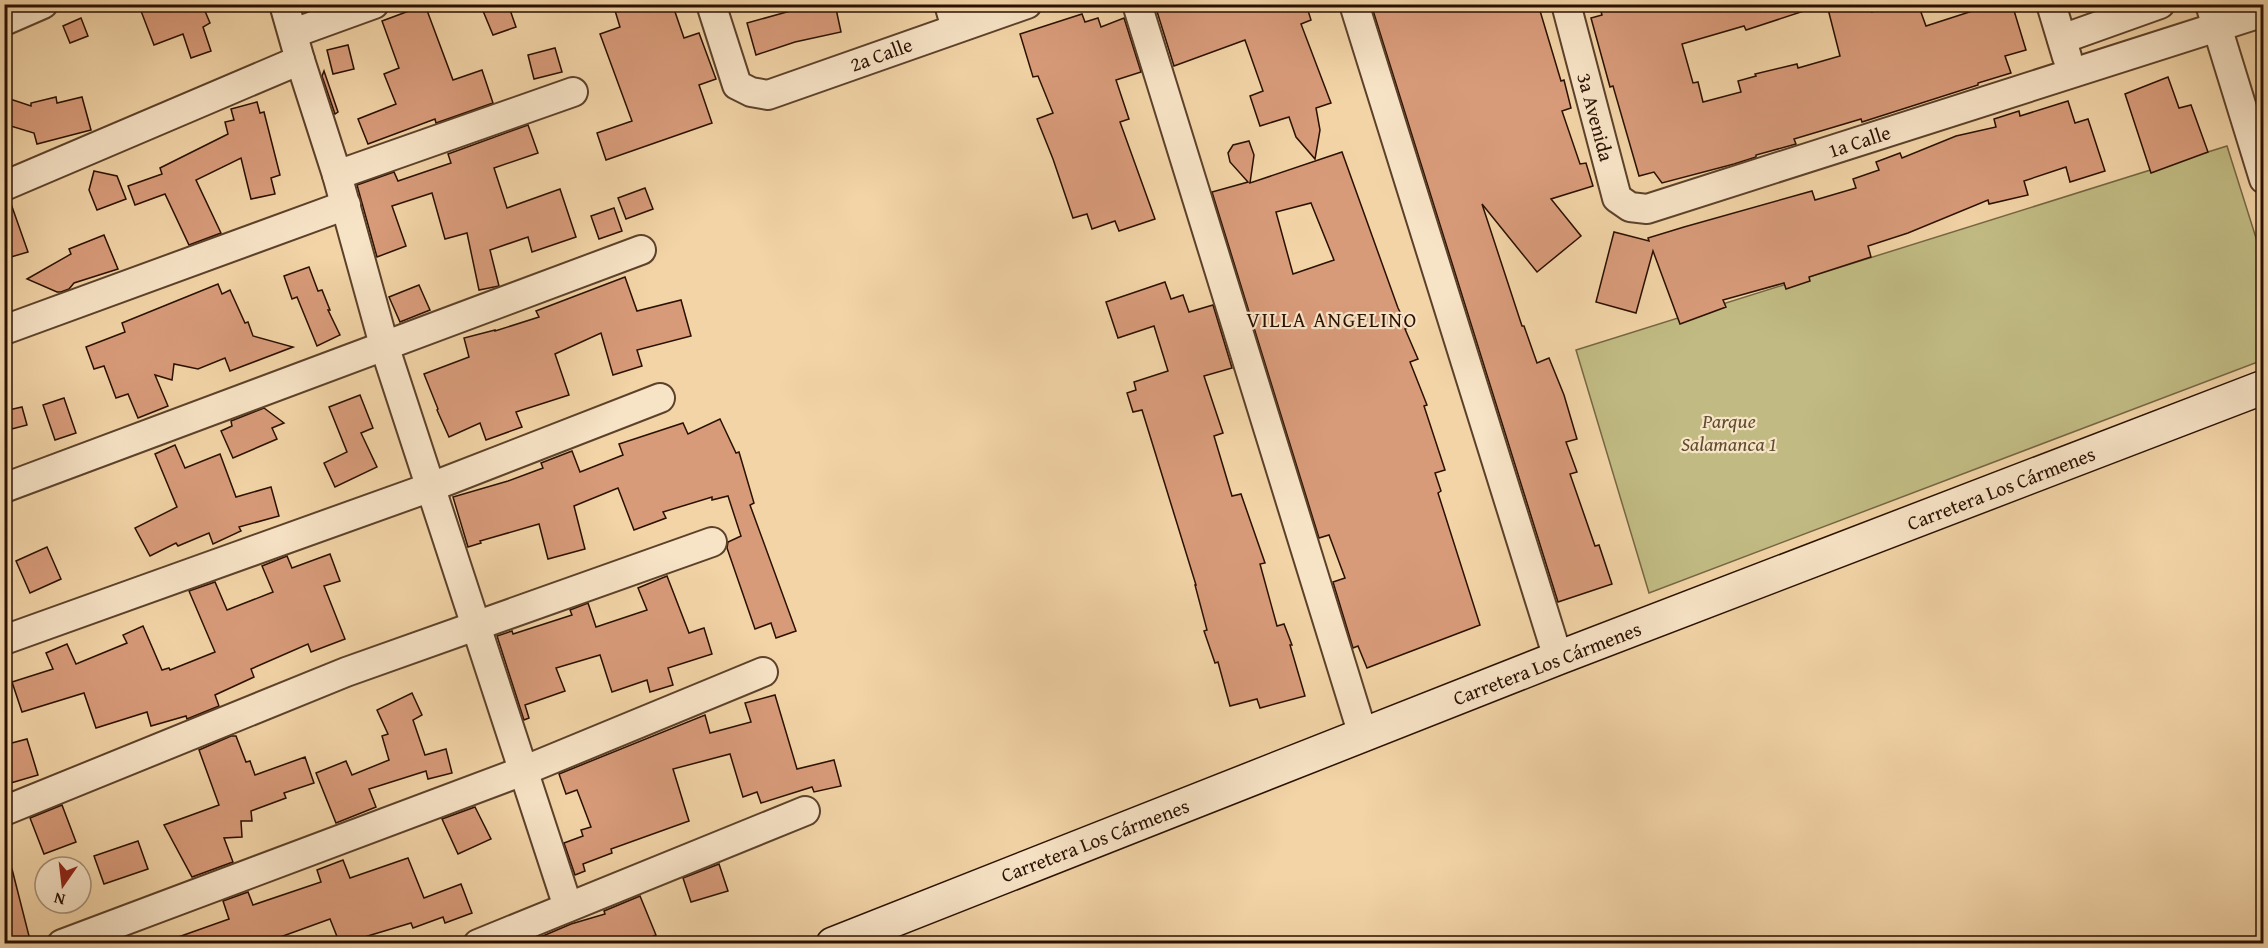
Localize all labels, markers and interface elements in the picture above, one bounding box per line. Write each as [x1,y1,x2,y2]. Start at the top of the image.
street label: 2a Calle [846,29,916,79]
street label: 3a Avenida [1570,70,1622,165]
street label: 1a Calle [1824,117,1894,165]
district label: VILLA ANGELINO [1246,304,1418,335]
park label: Parque Salamanca 1 [1681,406,1777,458]
street label: Carretera Los Cármenes [1903,439,2099,537]
street label: Carretera Los Cármenes [1449,614,1645,712]
street label: Carretera Los Cármenes [997,791,1193,889]
north arrow [33,855,93,915]
text: N [51,887,67,912]

